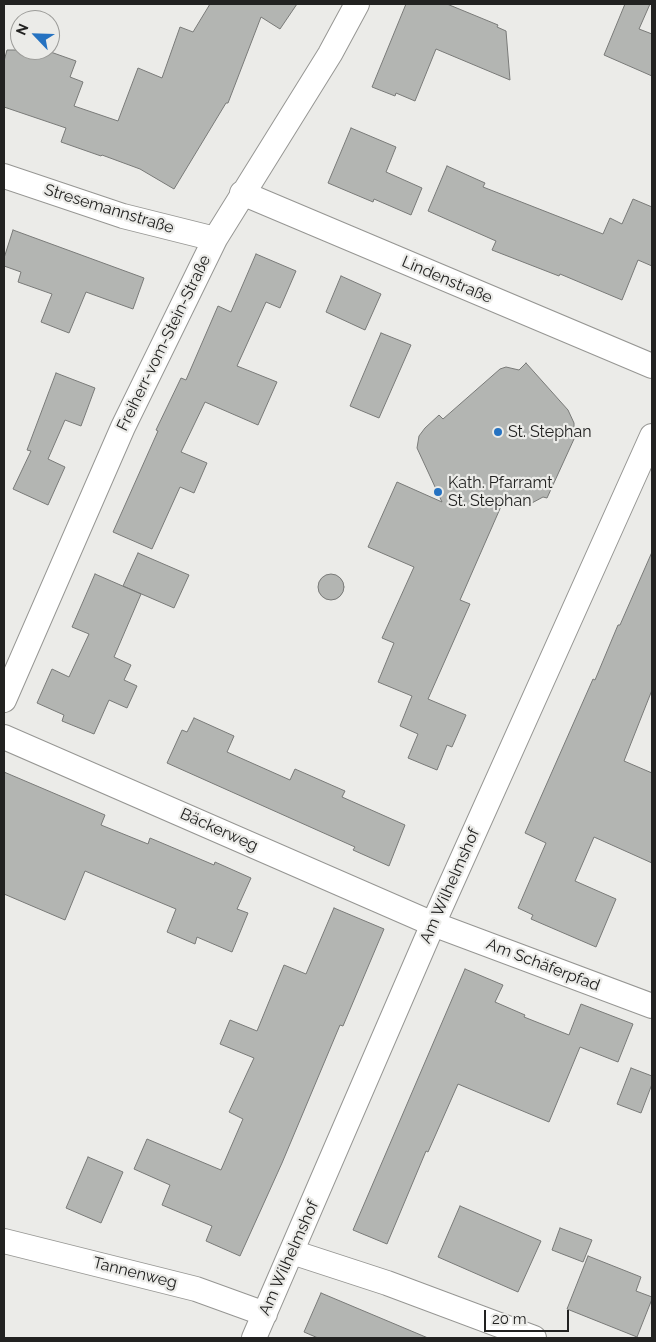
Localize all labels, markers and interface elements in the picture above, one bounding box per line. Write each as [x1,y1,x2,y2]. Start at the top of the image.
north arrow [10,10,60,60]
text: N [13,21,32,37]
street label: Stresemannstraße [42,180,176,238]
street label: Freiherr-vom-Stein-Straße [113,252,215,434]
street label: Lindenstraße [399,252,495,308]
place label: St. Stephan [508,422,591,442]
marker: St. Stephan [492,426,504,438]
place label: Kath. Pfarramt St. Stephan [448,473,553,511]
marker: Kath. Pfarramt St. Stephan [432,486,444,498]
street label: Bäckerweg [177,804,261,856]
street label: Am Wilhelmshof [416,826,484,946]
street label: Am Schäferpfad [484,935,602,995]
street label: Am Wilhelmshof [255,1198,323,1318]
street label: Tannenweg [91,1253,179,1293]
scale bar [486,1300,571,1332]
text: 20 m [492,1310,527,1328]

